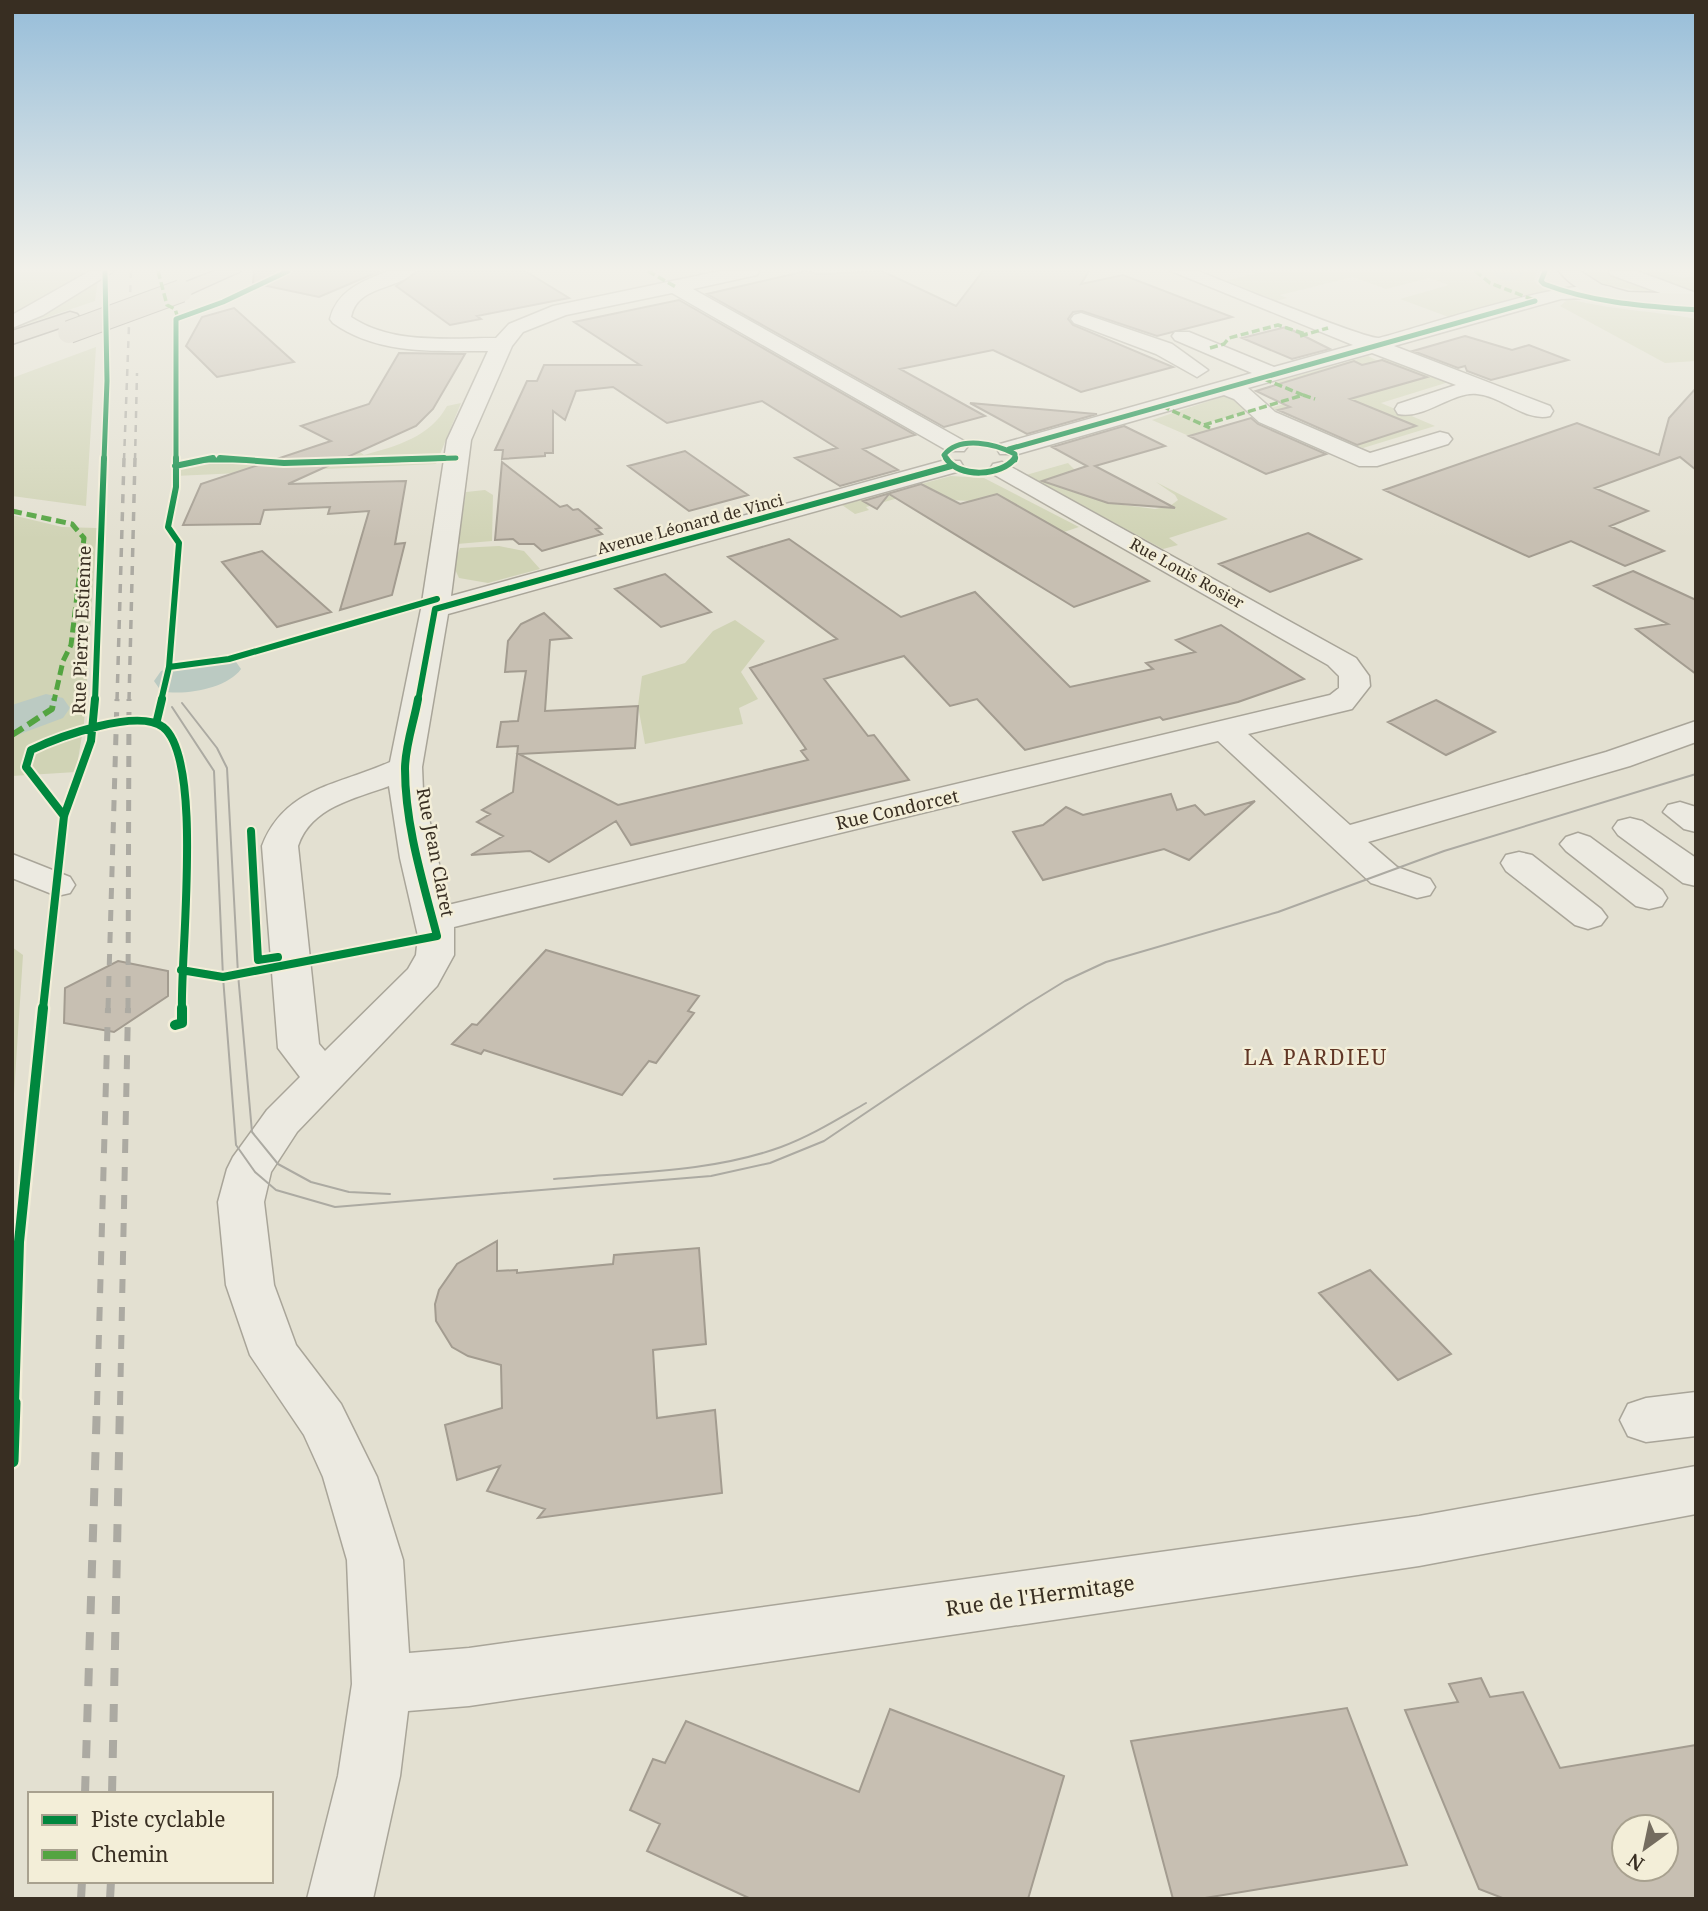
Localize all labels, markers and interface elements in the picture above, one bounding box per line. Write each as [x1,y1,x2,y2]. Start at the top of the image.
street label: Avenue Léonard de Vinci [595,489,785,559]
street label: Rue Louis Rosier [1126,532,1248,614]
street label: Rue Pierre Estienne [66,545,96,715]
street label: Rue Condorcet [833,783,961,835]
street label: Rue Jean Claret [412,785,460,919]
district label: LA PARDIEU [1244,1043,1388,1071]
street label: Rue de l'Hermitage [944,1568,1136,1622]
legend [28,1792,273,1883]
text: Piste cyclable [91,1805,225,1833]
north arrow [1610,1813,1680,1883]
text: Chemin [91,1840,169,1868]
text: N [1622,1847,1649,1877]

